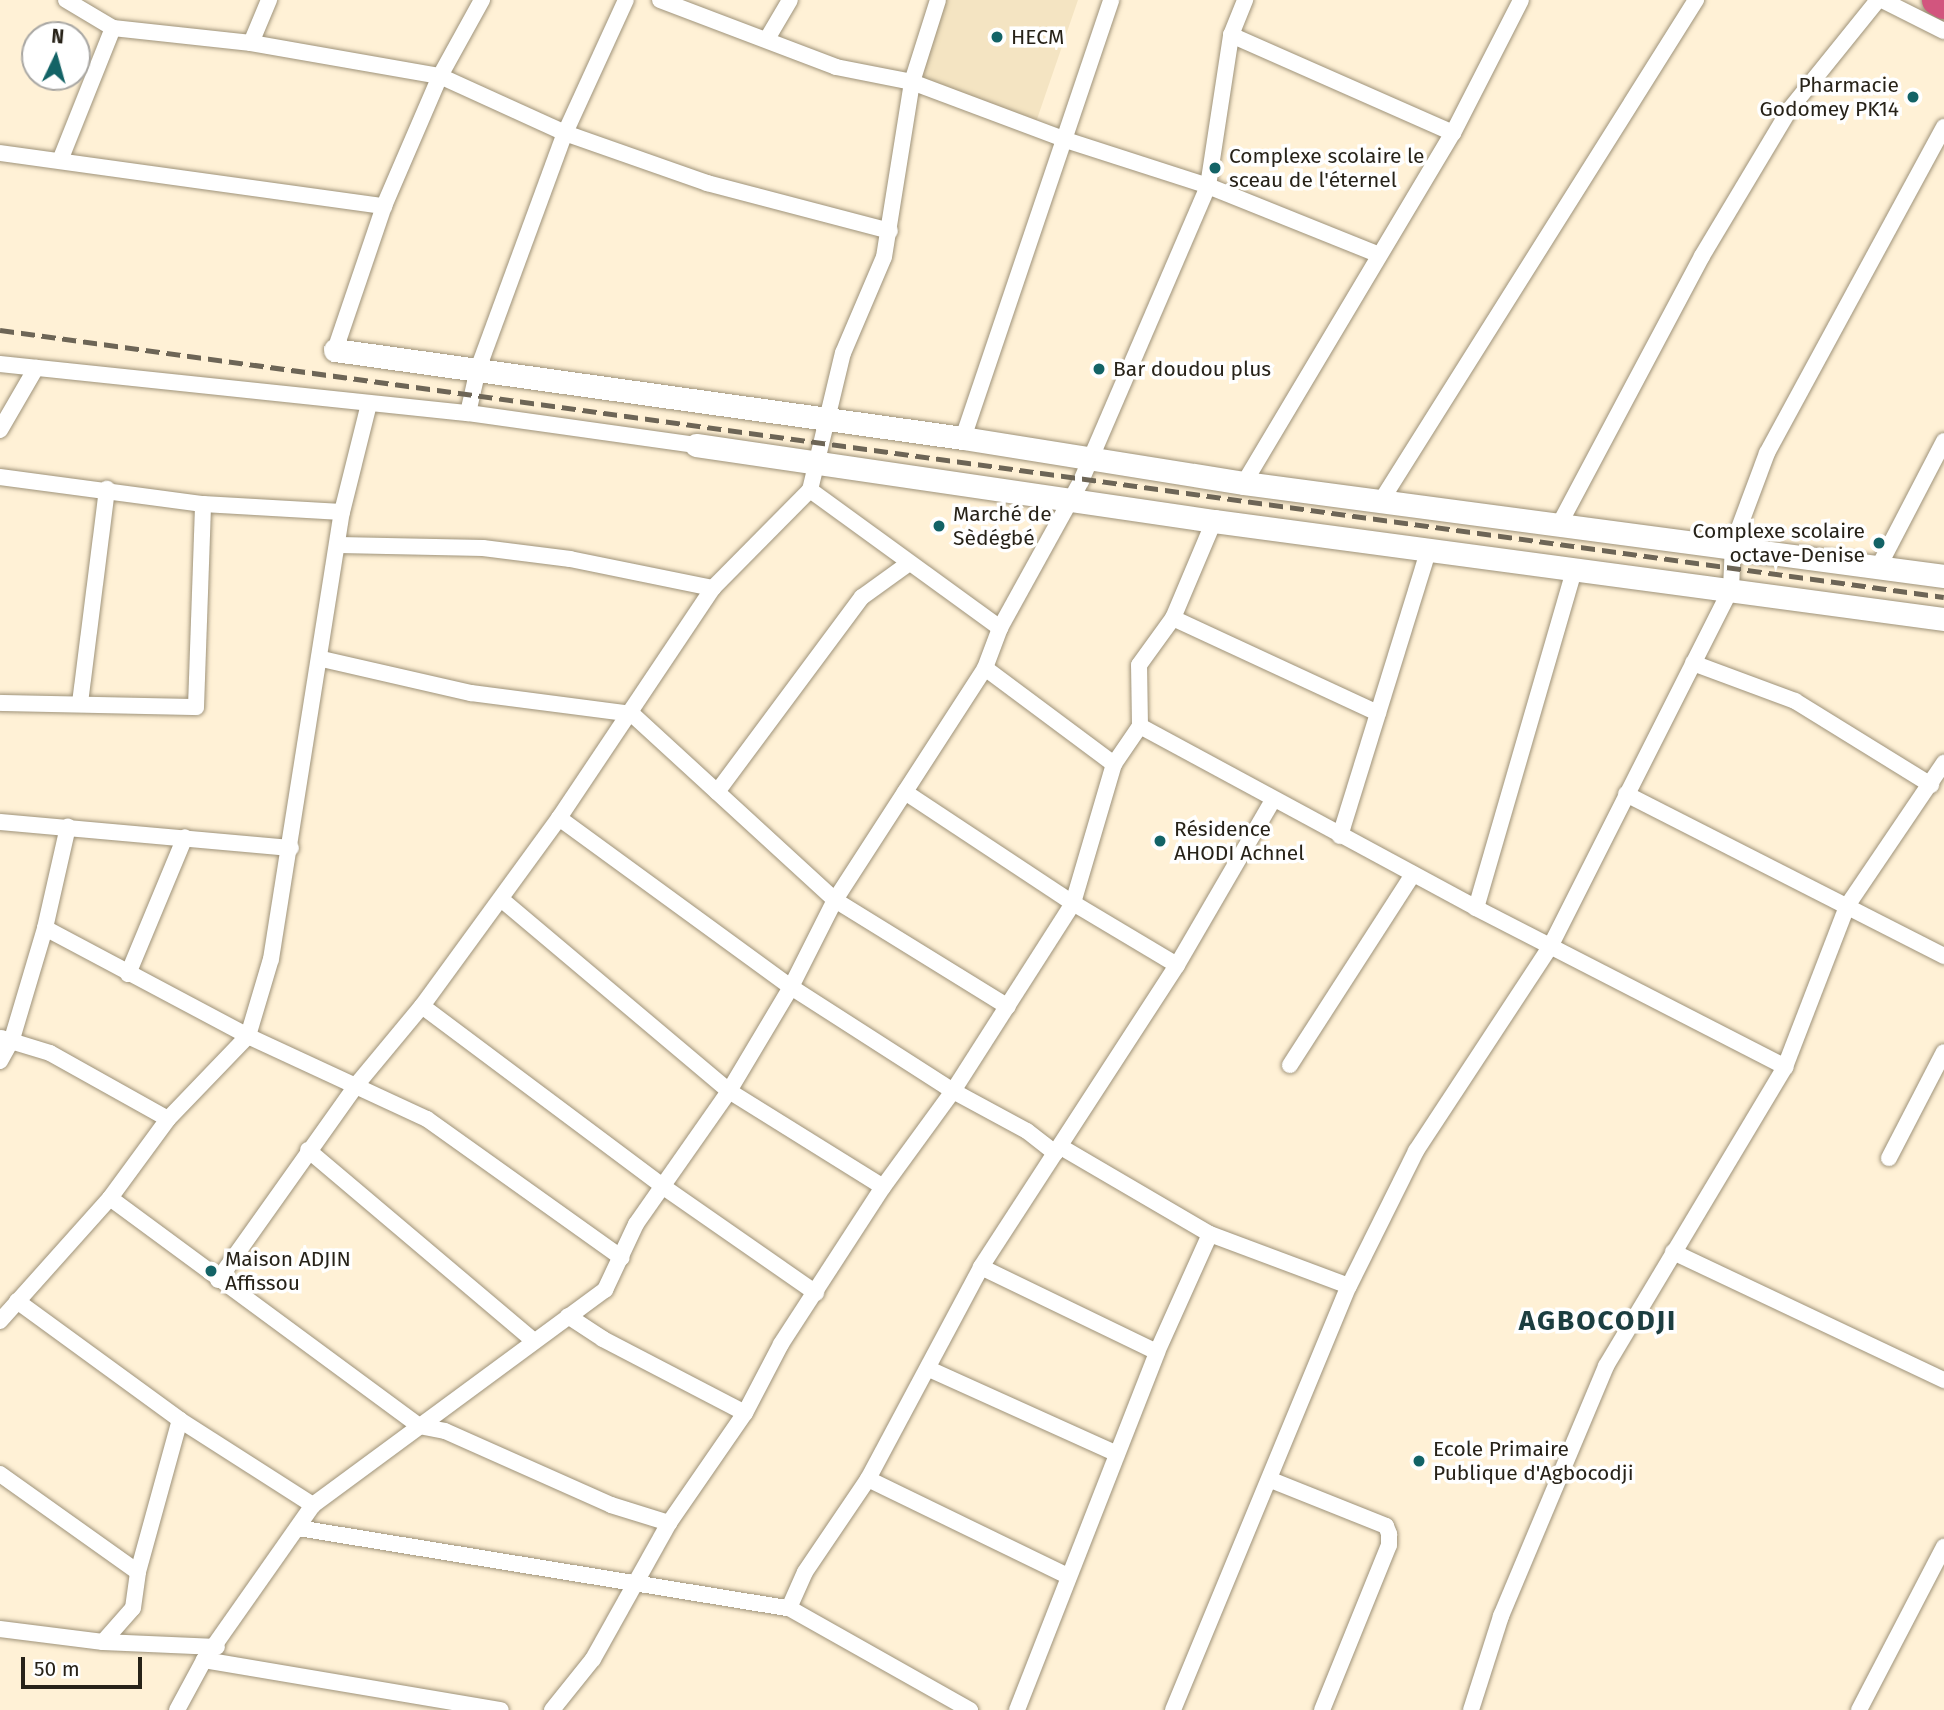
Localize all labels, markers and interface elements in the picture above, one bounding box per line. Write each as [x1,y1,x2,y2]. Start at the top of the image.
north arrow [21,21,91,91]
place label: HECM [1011,24,1064,50]
text: N [50,25,65,49]
marker: HECM [989,29,1005,45]
place label: Pharmacie Godomey PK14 [1759,72,1899,122]
marker: Pharmacie Godomey PK14 [1905,89,1921,105]
place label: Complexe scolaire le sceau de l'éternel [1229,143,1424,193]
marker: Complexe scolaire le sceau de l'éternel [1207,160,1223,176]
place label: Bar doudou plus [1113,356,1271,382]
marker: Bar doudou plus [1091,361,1107,377]
place label: Marché de Sèdégbé [953,501,1052,551]
marker: Marché de Sèdégbé [931,518,947,534]
place label: Complexe scolaire octave-Denise [1693,518,1865,568]
marker: Complexe scolaire octave-Denise [1871,535,1887,551]
place label: Résidence AHODI Achnel [1174,816,1304,866]
marker: Résidence AHODI Achnel [1152,833,1168,849]
place label: Maison ADJIN Affissou [225,1246,351,1296]
marker: Maison ADJIN Affissou [203,1263,219,1279]
district label: AGBOCODJI [1520,1304,1676,1338]
place label: Ecole Primaire Publique d'Agbocodji [1433,1436,1634,1486]
marker: Ecole Primaire Publique d'Agbocodji [1411,1453,1427,1469]
scale bar [24,1644,145,1688]
text: 50 m [34,1656,80,1682]

